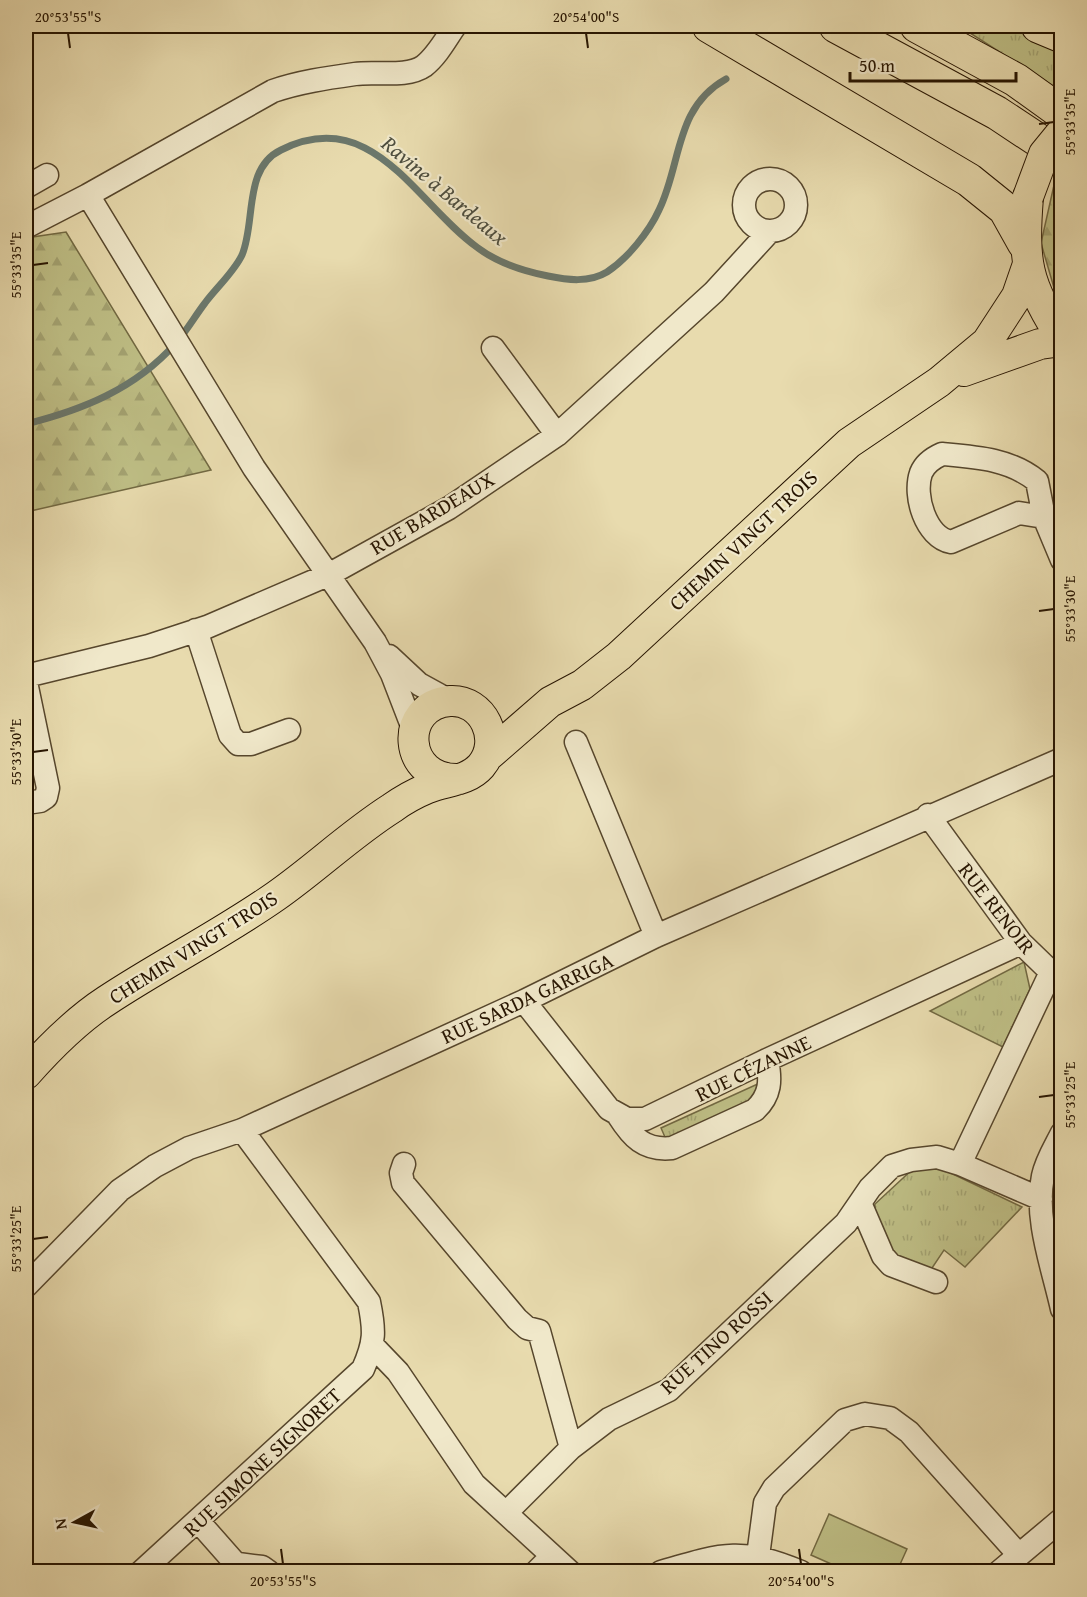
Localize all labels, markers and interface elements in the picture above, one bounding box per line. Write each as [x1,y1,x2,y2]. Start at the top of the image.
text: 20°53'55"S [35,6,101,27]
text: 20°54'00"S [553,6,619,27]
scale bar [850,45,1016,83]
text: 50 m [859,52,895,79]
text: 55°33'35"E [1059,88,1080,155]
water label: Ravine à Bardeaux [374,127,515,253]
text: 55°33'35"E [5,231,26,298]
street label: CHEMIN VINGT TROIS [661,462,825,618]
street label: RUE BARDEAUX [364,464,500,562]
text: 55°33'30"E [1059,575,1080,642]
text: 55°33'30"E [5,718,26,785]
street label: RUE RENOIR [951,856,1043,961]
street label: CHEMIN VINGT TROIS [103,882,283,1012]
street label: RUE SARDA GARRIGA [436,944,618,1051]
street label: RUE CÉZANNE [690,1026,816,1109]
text: 55°33'25"E [1059,1061,1080,1128]
text: 55°33'25"E [5,1205,26,1272]
street label: RUE TINO ROSSI [653,1283,779,1401]
street label: RUE SIMONE SIGNORET [176,1380,348,1544]
north arrow [45,1492,105,1552]
text: N [47,1517,73,1531]
text: 20°53'55"S [250,1570,316,1591]
text: 20°54'00"S [768,1570,834,1591]

